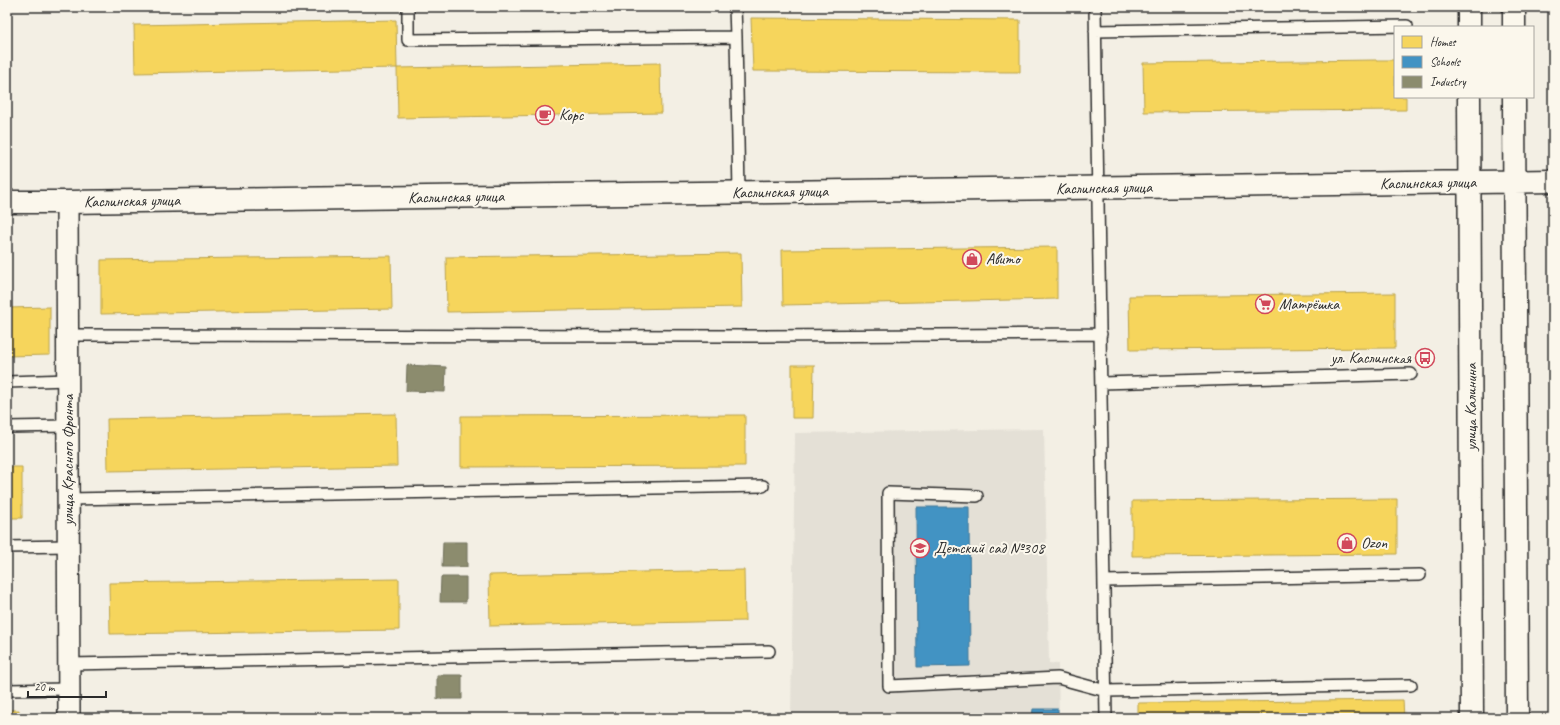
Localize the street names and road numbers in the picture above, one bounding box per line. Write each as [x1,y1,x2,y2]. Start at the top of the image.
street label: Каслинская улица [1380,172,1477,194]
street label: Каслинская улица [1056,177,1153,199]
street label: Каслинская улица [732,181,829,203]
street label: Каслинская улица [408,186,505,208]
street label: Каслинская улица [84,190,181,212]
street label: улица Калинина [1461,362,1481,452]
street label: улица Красного Фронта [58,393,78,527]

